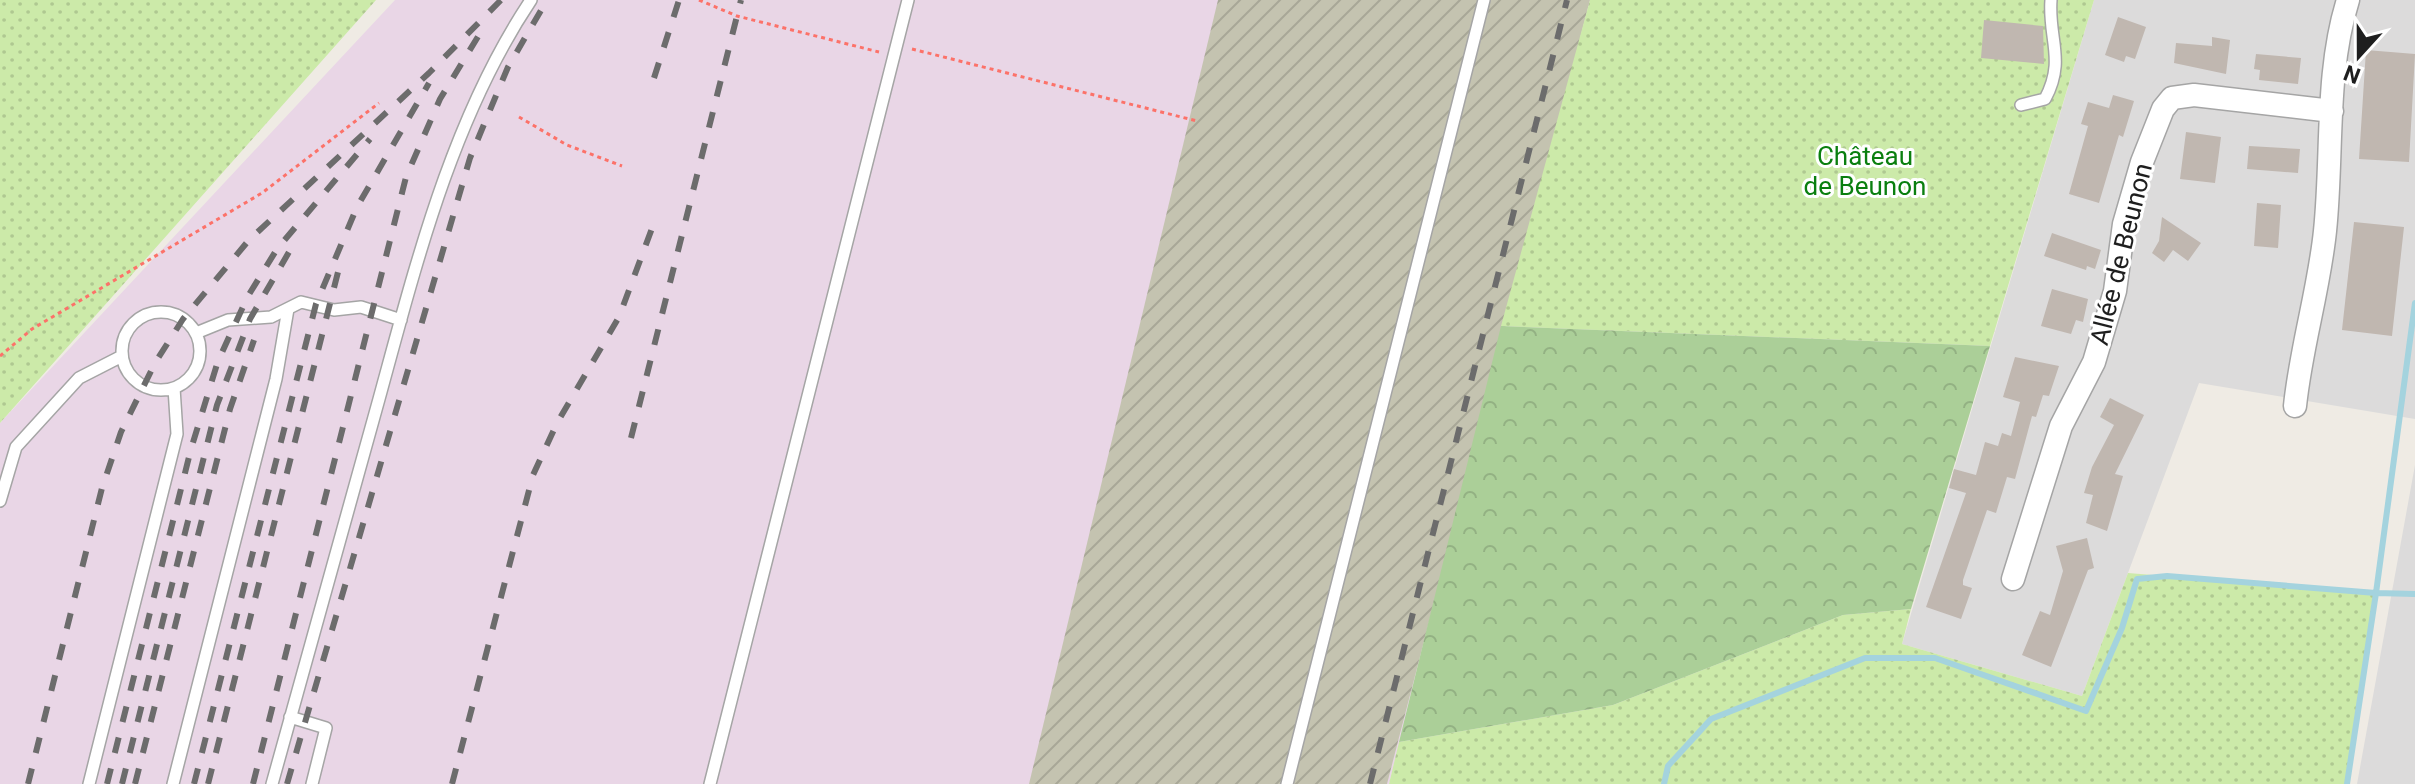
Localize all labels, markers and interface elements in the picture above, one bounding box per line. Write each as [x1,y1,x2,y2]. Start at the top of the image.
north arrow [2319,16,2399,96]
text: N [2340,60,2364,89]
park label: Château de Beunon [1804,141,1926,201]
street label: Allée de Beunon [2084,160,2158,348]

